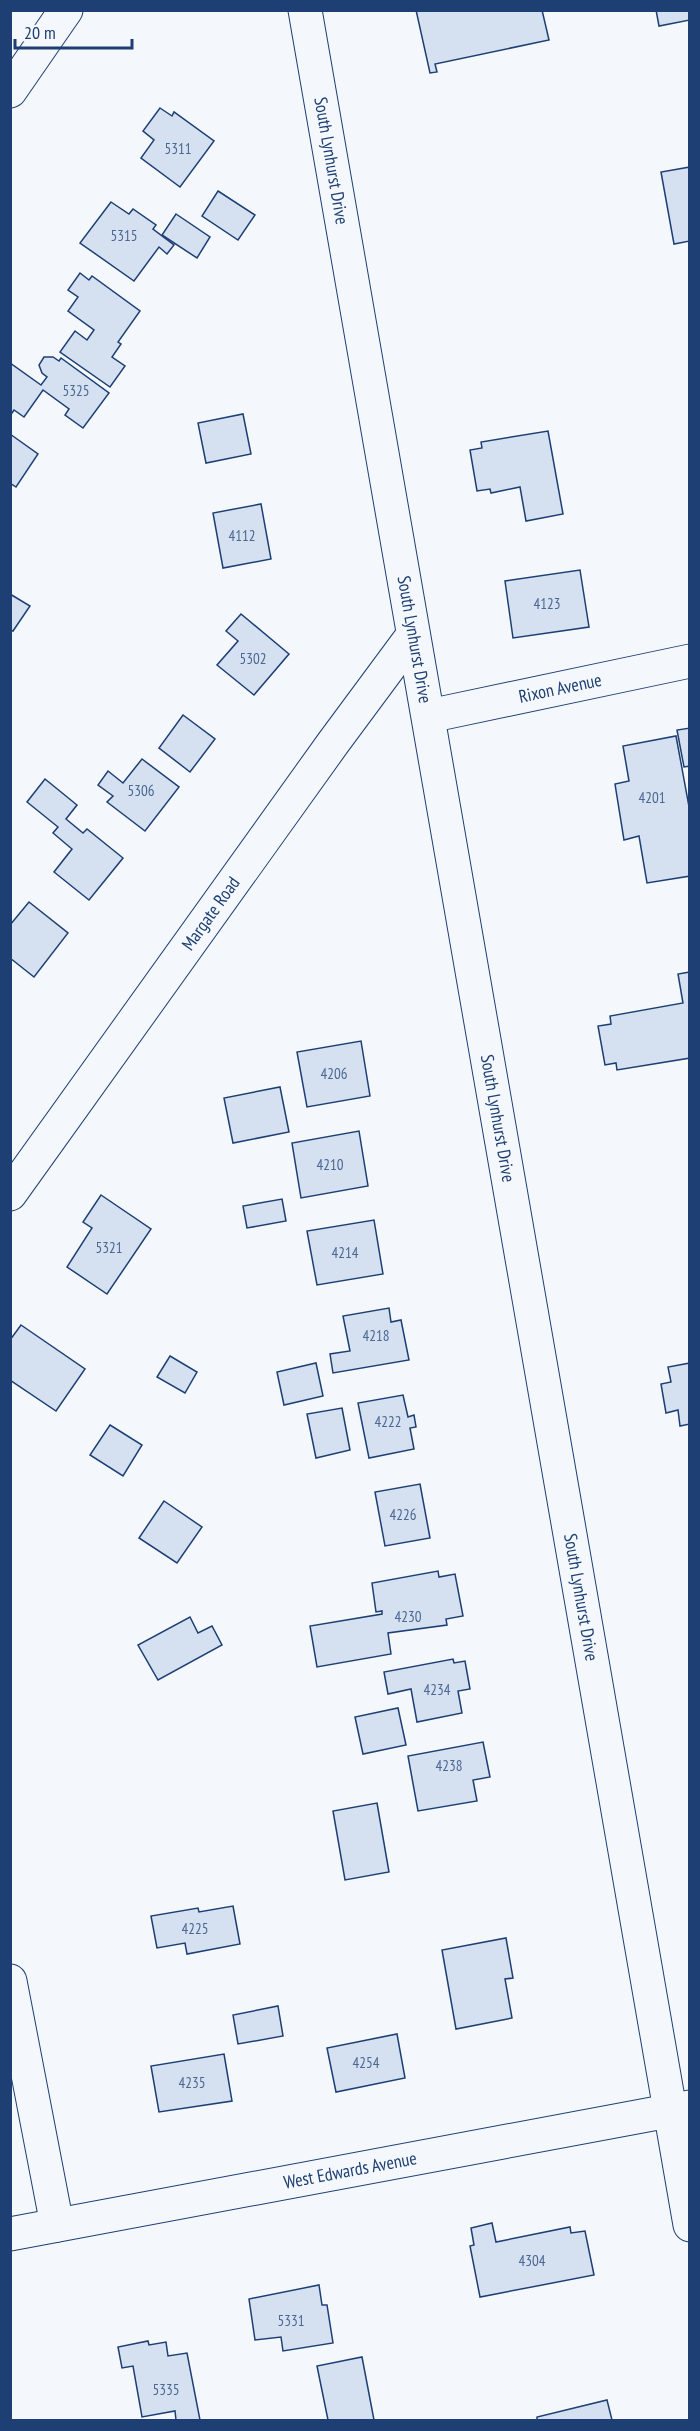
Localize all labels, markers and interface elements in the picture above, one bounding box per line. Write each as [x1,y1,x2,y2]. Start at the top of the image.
scale bar [15,12,132,50]
text: 20 m [24,21,56,44]
street label: South Lynhurst Drive [309,95,354,226]
house number: 5311 [164,139,192,158]
house number: 5315 [110,226,138,245]
house number: 5325 [62,381,90,400]
house number: 4112 [228,526,256,545]
street label: South Lynhurst Drive [393,574,437,705]
house number: 4123 [533,594,561,613]
house number: 5302 [239,649,267,668]
street label: Rixon Avenue [516,668,604,708]
house number: 5306 [127,781,155,800]
house number: 4201 [638,788,666,807]
street label: Margate Road [176,872,245,955]
street label: South Lynhurst Drive [476,1053,521,1184]
house number: 4206 [320,1064,348,1083]
house number: 4210 [316,1155,344,1174]
house number: 5321 [95,1238,123,1257]
house number: 4214 [331,1243,359,1262]
house number: 4218 [362,1326,390,1345]
house number: 4222 [374,1412,402,1431]
house number: 4226 [389,1505,417,1524]
street label: South Lynhurst Drive [559,1532,604,1663]
house number: 4230 [394,1607,422,1626]
house number: 4234 [423,1680,451,1699]
house number: 4238 [435,1756,463,1775]
house number: 4225 [181,1919,209,1938]
house number: 4254 [352,2053,380,2072]
house number: 4235 [178,2073,206,2092]
street label: West Edwards Avenue [282,2146,418,2194]
house number: 4304 [518,2251,546,2270]
house number: 5331 [277,2311,305,2330]
house number: 5335 [152,2380,180,2399]

